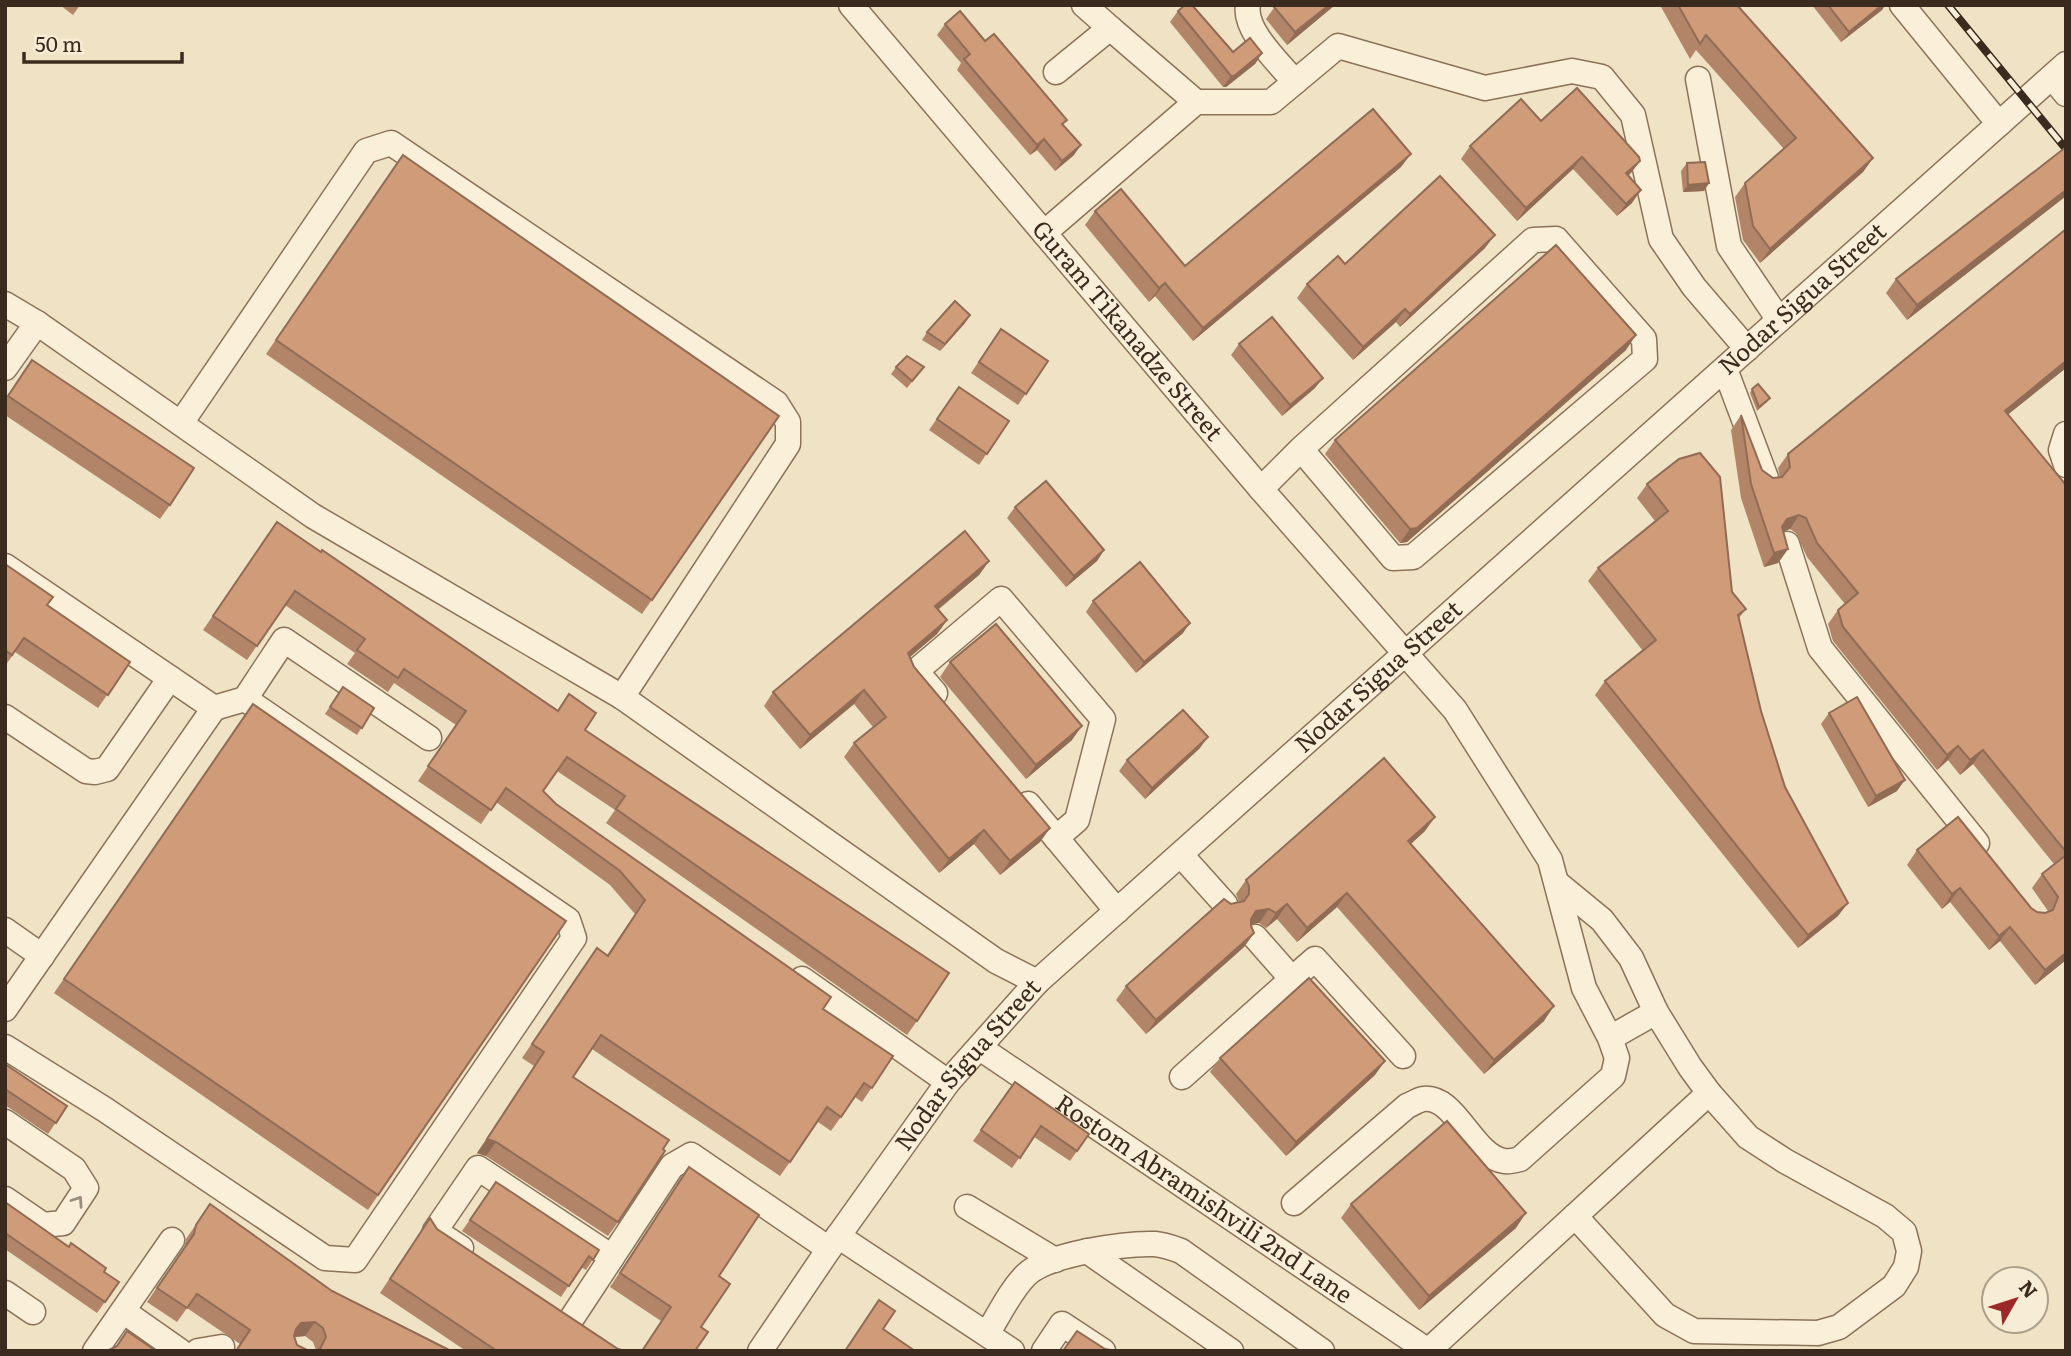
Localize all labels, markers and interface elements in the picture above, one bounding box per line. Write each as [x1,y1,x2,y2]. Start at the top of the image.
scale bar [24,21,182,65]
text: 50 m [35,27,82,58]
street label: Guram Tikanadze Street [1025,211,1233,447]
street label: Nodar Sigua Street [1709,213,1893,381]
street label: Nodar Sigua Street [1286,591,1469,760]
street label: Nodar Sigua Street [885,969,1048,1157]
street label: Rostom Abramishvili 2nd Lane [1050,1084,1361,1310]
one-way arrow [70,1195,83,1208]
north arrow [1980,1265,2050,1335]
text: N [2013,1274,2045,1304]

